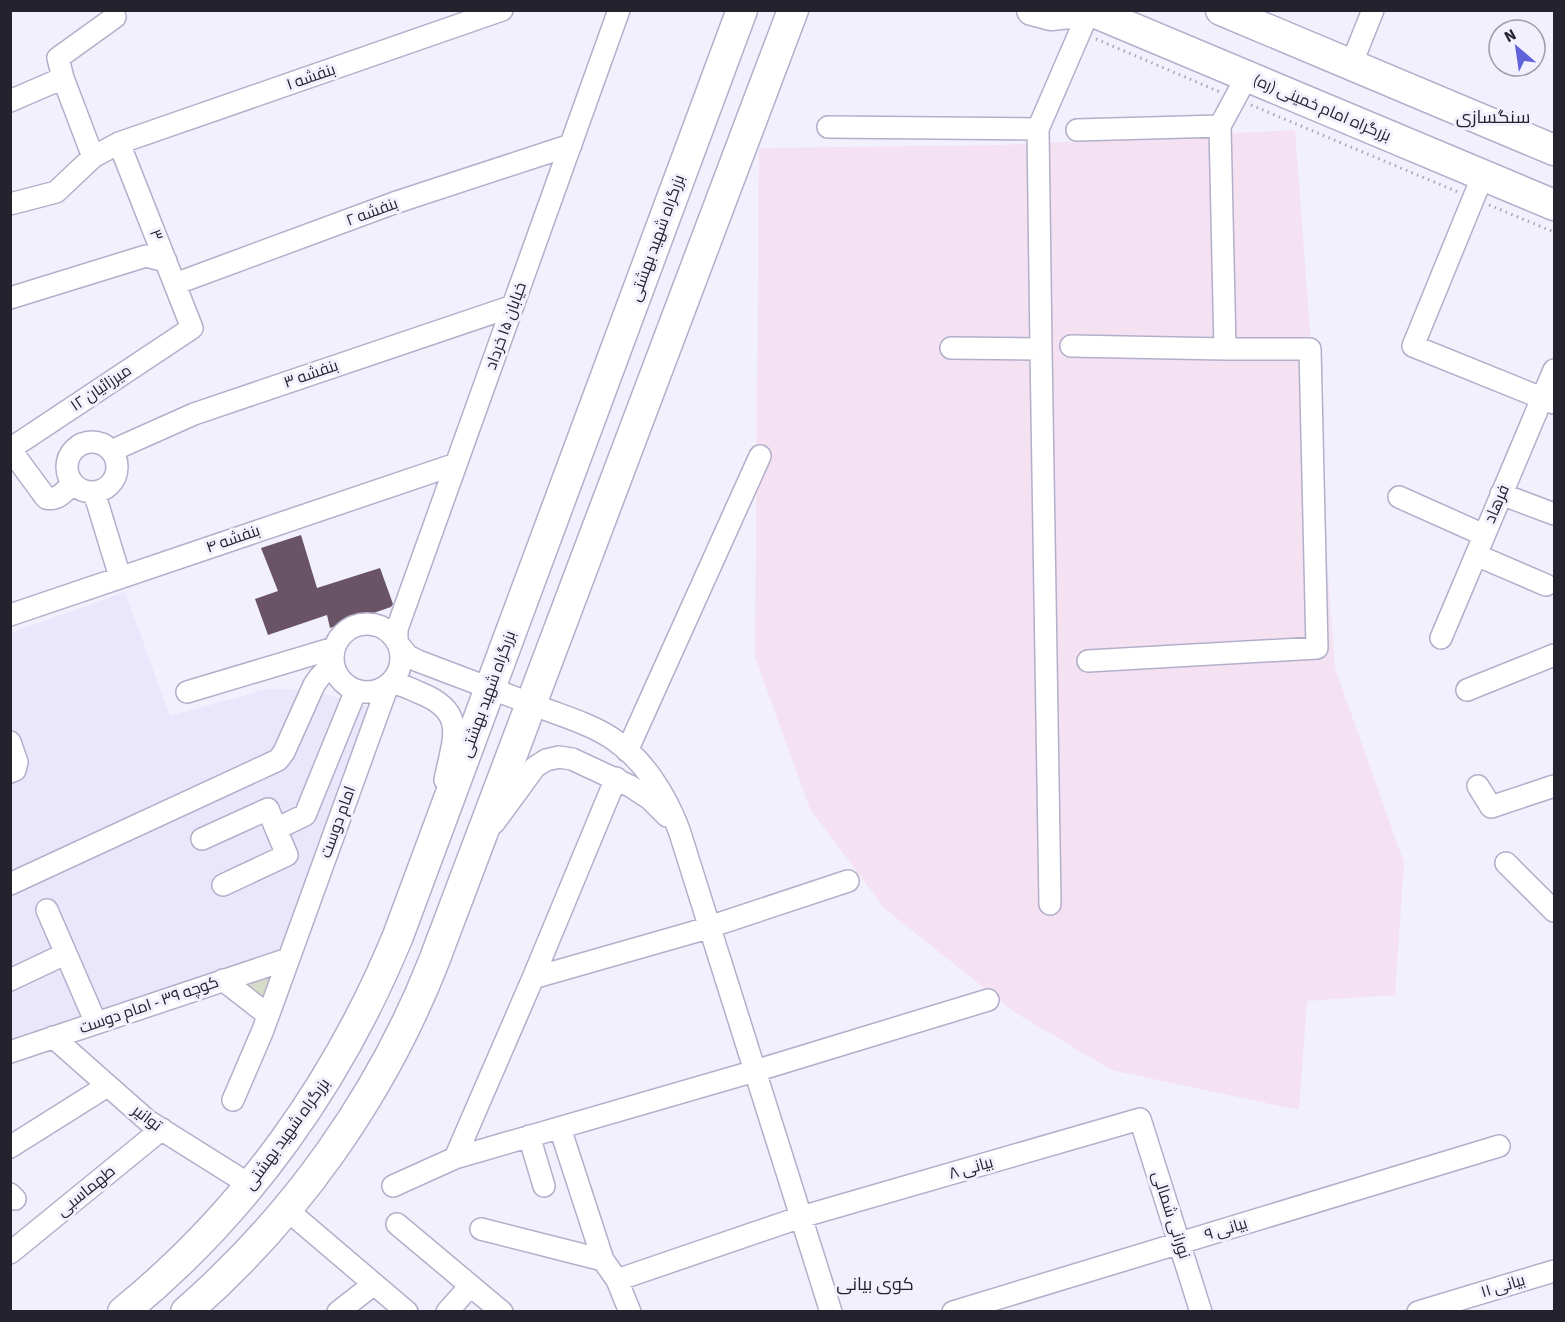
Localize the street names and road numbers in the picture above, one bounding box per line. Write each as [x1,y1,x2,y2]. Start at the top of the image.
street label: بنفشه ۱ [284,58,338,96]
street label: بزرگراه امام خمینی (ره) [1250,69,1394,147]
street label: بزرگراه شهید بهشتی [624,172,690,304]
street label: بنفشه ۲ [343,192,401,232]
street label: ۳ [144,226,168,244]
street label: خیابان ۱۵ خرداد [480,279,532,373]
street label: بنفشه ۳ [281,354,341,394]
street label: میرزائیان ۱۲ [66,360,136,416]
street label: فرهاد [1479,481,1515,527]
street label: بنفشه ۴ [203,519,263,559]
street label: بزرگراه شهید بهشتی [455,628,521,760]
street label: امام دوست [315,783,361,861]
street label: کوچه ۳۹ - امام دوست [76,971,222,1039]
street label: بزرگراه شهید بهشتی [239,1074,335,1194]
street label: توانیر [127,1099,167,1137]
street label: بیانی ۸ [946,1151,996,1185]
street label: طهماسبی [52,1160,120,1222]
street label: نورانی شمالی [1146,1168,1196,1262]
street label: بیانی ۹ [1202,1212,1250,1246]
street label: بیانی ۱۱ [1478,1269,1528,1303]

